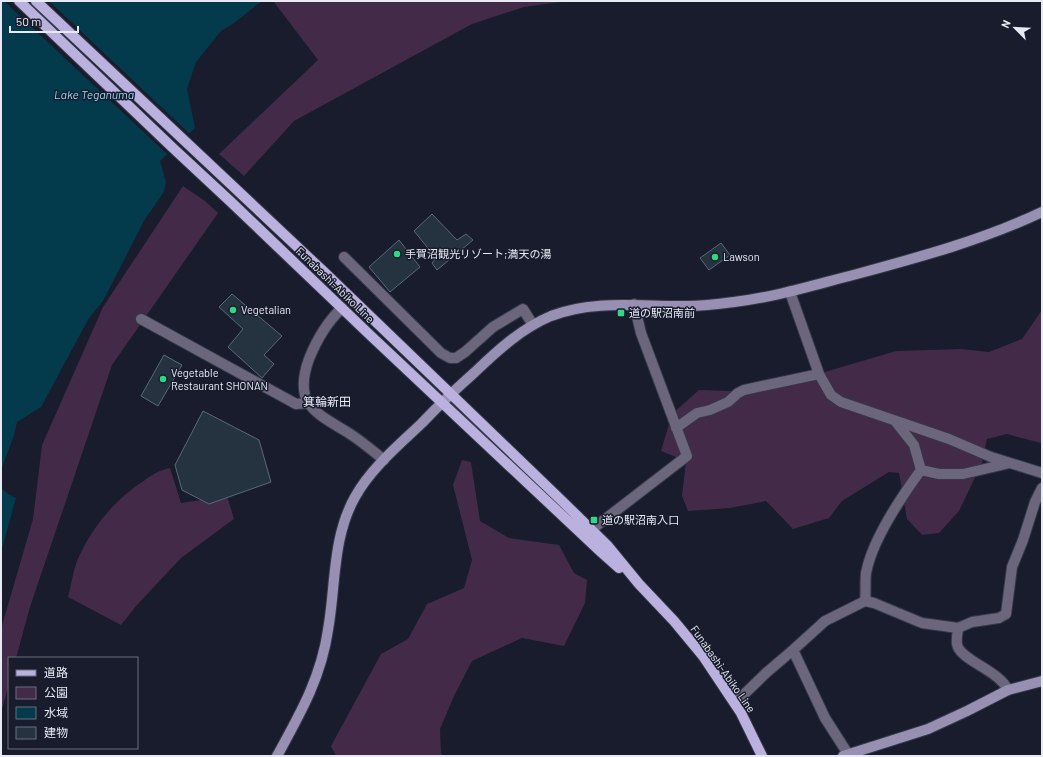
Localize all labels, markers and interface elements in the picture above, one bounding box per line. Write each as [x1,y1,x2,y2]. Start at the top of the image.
scale bar [10,8,78,34]
north arrow [995,8,1035,48]
text: 50 m [16,14,41,28]
text: N [998,18,1013,30]
water label: Lake Teganuma [54,87,134,101]
street label: Funabashi-Abiko Line [294,244,377,325]
place label: 手賀沼観光リゾート;満天の湯 [405,247,551,260]
marker: 手賀沼観光リゾート;満天の湯 [392,249,402,259]
place label: Lawson [723,250,760,263]
marker: Lawson [710,252,720,262]
place label: Vegetalian [241,303,291,316]
marker: Vegetalian [228,305,238,315]
place label: 道の駅沼南前 [629,306,695,319]
marker: 道の駅沼南前 [616,308,626,318]
place label: Vegetable Restaurant SHONAN [171,366,268,392]
marker: Vegetable Restaurant SHONAN [158,374,168,384]
district label: 箕輪新田 [303,394,351,408]
place label: 道の駅沼南入口 [602,513,679,526]
marker: 道の駅沼南入口 [589,515,599,525]
street label: Funabashi-Abiko Line [688,623,758,715]
legend [8,657,138,749]
text: 道路 [44,665,68,679]
text: 公園 [44,685,68,699]
text: 水域 [44,705,68,719]
text: 建物 [44,725,68,739]

